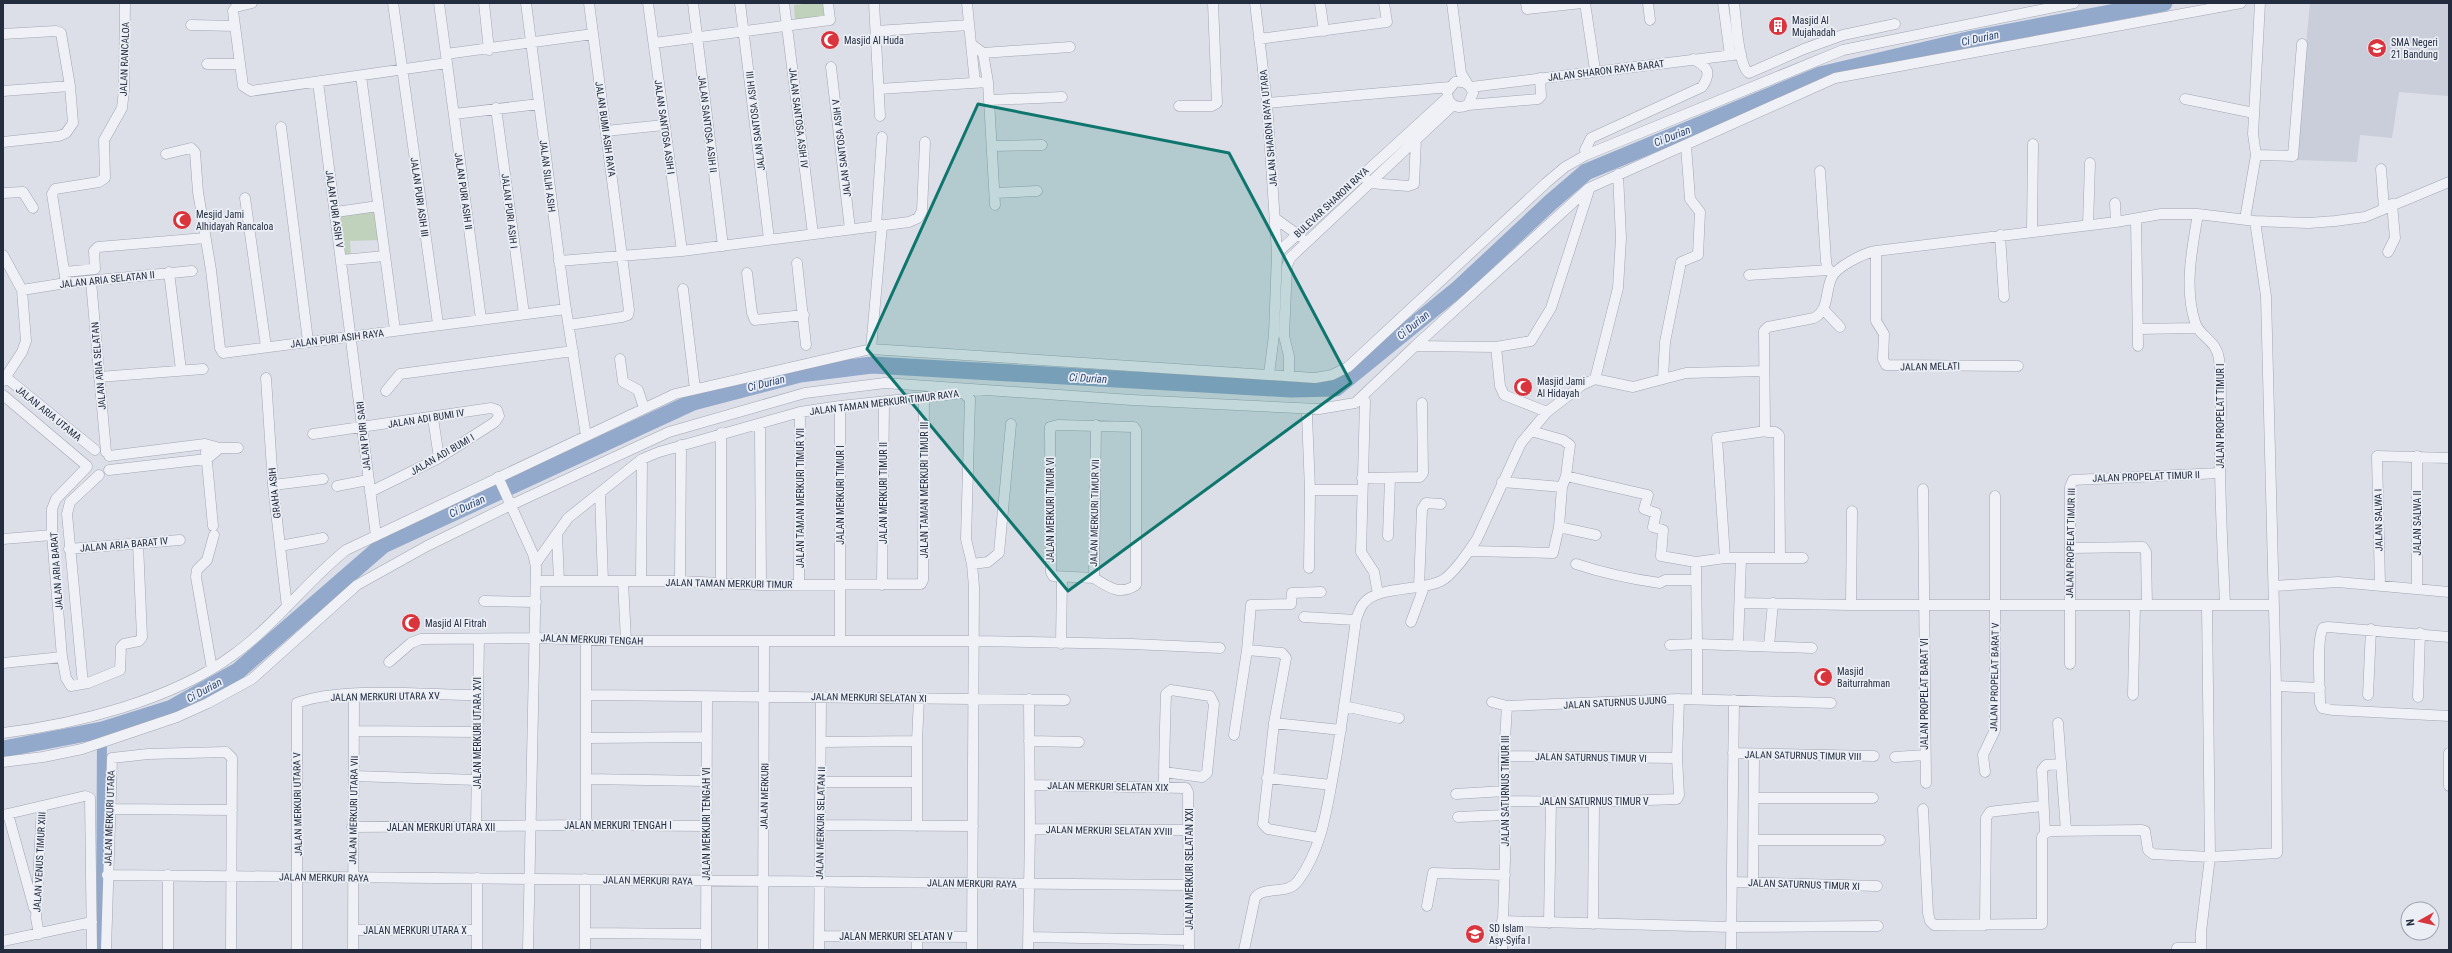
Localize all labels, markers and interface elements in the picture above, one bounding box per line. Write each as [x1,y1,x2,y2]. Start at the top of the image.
building icon: Masjid Al Mujahadah [1767,15,1789,37]
place label: Masjid Al Mujahadah [1792,15,1836,38]
street label: JALAN RANCALOA [118,21,131,96]
water label: Ci Durian [1960,28,2000,49]
mosque icon: Masjid Al Huda [819,29,841,51]
place label: Masjid Al Huda [844,35,904,46]
school or university icon: SMA Negeri 21 Bandung [2366,37,2388,59]
place label: SMA Negeri 21 Bandung [2391,37,2438,60]
street label: JALAN SHARON RAYA BARAT [1547,58,1665,83]
street label: JALAN SANTOSA ASIH IV [787,67,810,169]
street label: JALAN SHARON RAYA UTARA [1258,69,1279,187]
street label: JALAN SANTOSA ASIH III [744,70,767,171]
street label: JALAN SANTOSA ASIH II [696,75,719,173]
street label: JALAN SANTOSA ASIH I [652,79,677,175]
street label: JALAN BUMI ASIH RAYA [593,81,618,178]
street label: JALAN SANTOSA ASIH V [830,98,853,197]
water label: Ci Durian [1652,123,1692,150]
street label: JALAN SILIH ASIH [538,139,557,213]
street label: JALAN PURI ASIH II [453,152,474,230]
street label: JALAN PURI ASIH III [408,157,431,238]
street label: BULEVAR SHARON RAYA [1292,165,1371,240]
street label: JALAN PURI ASIH V [324,169,345,249]
street label: JALAN PURI ASIH I [499,173,520,249]
mosque icon: Mesjid Jami Alhidayah Rancaloa [171,209,193,231]
place label: Mesjid Jami Alhidayah Rancaloa [196,209,274,232]
street label: JALAN ARIA SELATAN II [59,269,155,290]
water label: Ci Durian [1394,308,1432,342]
street label: JALAN ARIA SELATAN [89,322,108,410]
street label: JALAN PURI ASIH RAYA [290,327,385,350]
street label: JALAN MELATI [1900,360,1960,373]
street label: JALAN PROPELAT TIMUR I [2215,363,2226,469]
water label: Ci Durian [1069,371,1107,386]
water label: Ci Durian [746,373,786,394]
mosque icon: Masjid Jami Al Hidayah [1512,376,1534,398]
place label: Masjid Jami Al Hidayah [1537,376,1585,399]
street label: JALAN ARIA UTAMA [14,384,84,443]
street label: JALAN TAMAN MERKURI TIMUR RAYA [809,388,960,417]
street label: JALAN PURI SARI [354,401,373,471]
street label: JALAN ADI BUMI IV [387,407,466,430]
street label: JALAN TAMAN MERKURI TIMUR III [919,422,930,558]
street label: JALAN TAMAN MERKURI TIMUR VII [795,428,806,568]
street label: JALAN ADI BUMI I [408,432,476,477]
street label: JALAN MERKURI TIMUR II [878,442,889,544]
street label: JALAN MERKURI TIMUR I [835,445,846,545]
street label: JALAN MERKURI TIMUR VI [1045,458,1056,563]
street label: JALAN MERKURI TIMUR VII [1088,459,1101,567]
street label: GRAHA ASIH [266,467,283,519]
street label: JALAN PROPELAT TIMUR II [2092,469,2200,484]
street label: JALAN PROPELAT TIMUR III [2064,488,2077,598]
street label: JALAN SALWA I [2372,489,2385,551]
street label: JALAN SALWA II [2412,490,2423,556]
water label: Ci Durian [447,492,487,520]
street label: JALAN ARIA BARAT [48,532,65,610]
street label: JALAN ARIA BARAT IV [80,535,169,554]
street label: JALAN TAMAN MERKURI TIMUR [665,577,793,590]
mosque icon: Masjid Al Fitrah [400,612,422,634]
place label: Masjid Al Fitrah [425,618,487,629]
street label: JALAN PROPELAT BARAT V [1988,622,2001,732]
street label: JALAN MERKURI TENGAH [540,632,643,647]
street label: JALAN PROPELAT BARAT VI [1919,638,1930,750]
mosque icon: Masjid Baiturrahman [1812,666,1834,688]
place label: Masjid Baiturrahman [1837,666,1890,689]
water label: Ci Durian [184,675,224,705]
street label: JALAN MERKURI UTARA XVI [472,677,483,789]
street label: JALAN MERKURI UTARA XV [330,690,440,703]
street label: JALAN MERKURI SELATAN XI [811,691,927,704]
street label: JALAN SATURNUS UJUNG [1563,694,1667,711]
street label: JALAN SATURNUS TIMUR III [1500,735,1511,847]
street label: JALAN SATURNUS TIMUR VIII [1745,749,1861,762]
street label: JALAN SATURNUS TIMUR VI [1535,751,1647,764]
street label: JALAN MERKURI UTARA V [291,752,304,856]
street label: JALAN MERKURI UTARA VII [347,756,360,864]
street label: JALAN MERKURI [758,763,771,829]
street label: JALAN MERKURI TENGAH VI [701,767,712,881]
street label: JALAN MERKURI SELATAN II [814,767,827,880]
street label: JALAN MERKURI UTARA [102,770,117,866]
street label: JALAN MERKURI SELATAN XIX [1047,780,1169,793]
street label: JALAN SATURNUS TIMUR V [1539,796,1649,807]
street label: JALAN MERKURI SELATAN XXI [1184,808,1195,930]
street label: JALAN VENUS TIMUR XIII [31,811,48,913]
street label: JALAN MERKURI TENGAH I [564,820,672,831]
street label: JALAN MERKURI UTARA XII [387,822,495,833]
street label: JALAN MERKURI SELATAN XVIII [1046,824,1172,837]
street label: JALAN MERKURI RAYA [279,871,369,884]
street label: JALAN MERKURI RAYA [603,874,693,887]
street label: JALAN MERKURI RAYA [927,877,1017,890]
street label: JALAN SATURNUS TIMUR XI [1748,877,1860,892]
north arrow [2400,901,2440,941]
text: N [2404,918,2417,927]
school or university icon: SD Islam Asy-Syifa I [1464,923,1486,945]
place label: SD Islam Asy-Syifa I [1489,923,1530,946]
street label: JALAN MERKURI UTARA X [363,925,467,936]
street label: JALAN MERKURI SELATAN V [839,931,953,942]

